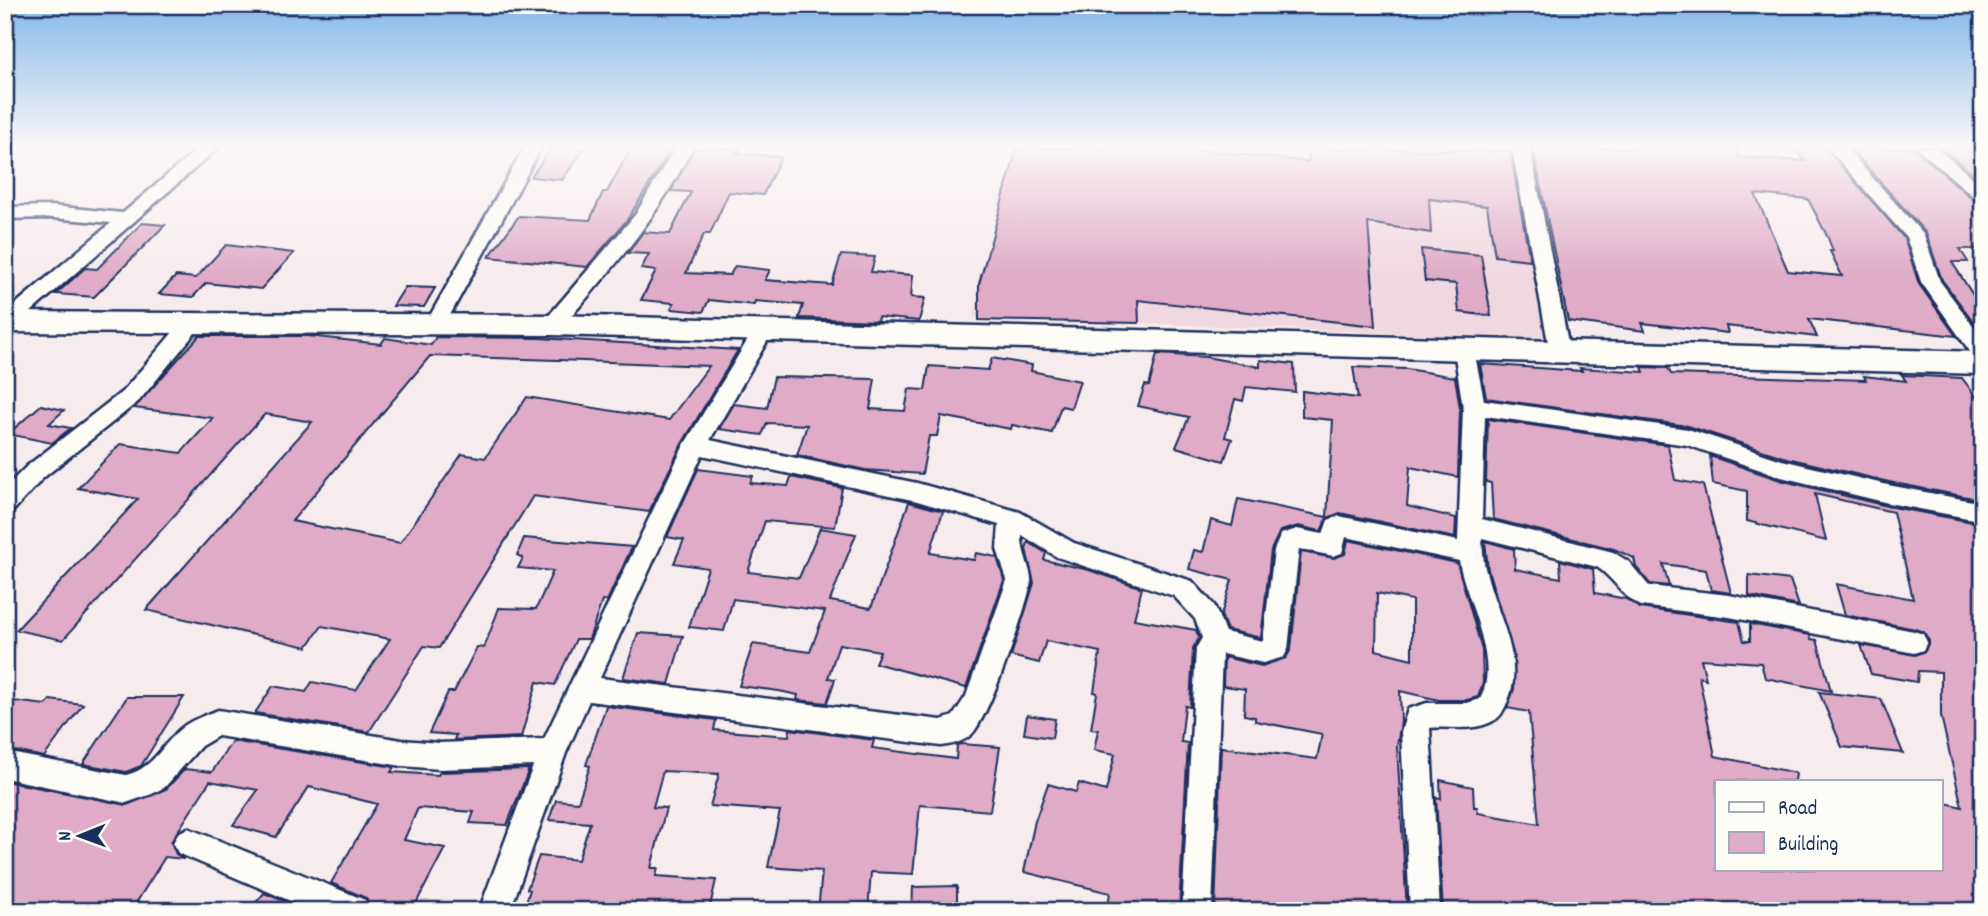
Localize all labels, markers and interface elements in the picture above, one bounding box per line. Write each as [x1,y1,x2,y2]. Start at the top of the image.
legend [1715,780,1942,870]
text: Road [1778,795,1817,825]
north arrow [46,800,116,870]
text: N [53,831,80,841]
text: Building [1778,831,1838,861]

